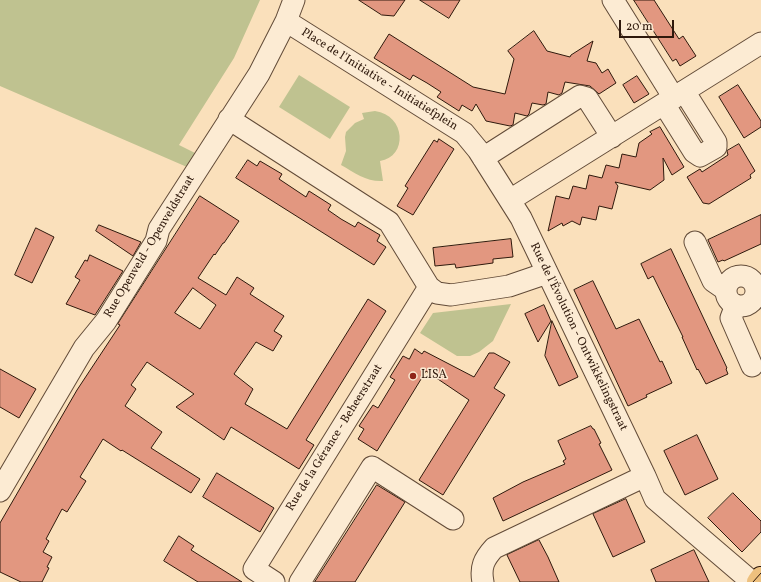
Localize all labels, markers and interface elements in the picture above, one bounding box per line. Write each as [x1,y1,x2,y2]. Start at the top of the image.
scale bar [621,12,676,38]
text: 20 m [626,19,653,35]
street label: Place de l'Initiative - Initiatiefplein [298,26,460,134]
street label: Rue Openveld - Openveldstraat [102,173,198,321]
street label: Rue de l'Évolution - Ontwikkelingstraat [526,241,630,433]
street label: Rue de la Gérance - Beheerstraat [284,362,386,514]
place label: LISA [421,369,447,383]
marker: LISA [408,371,418,381]

